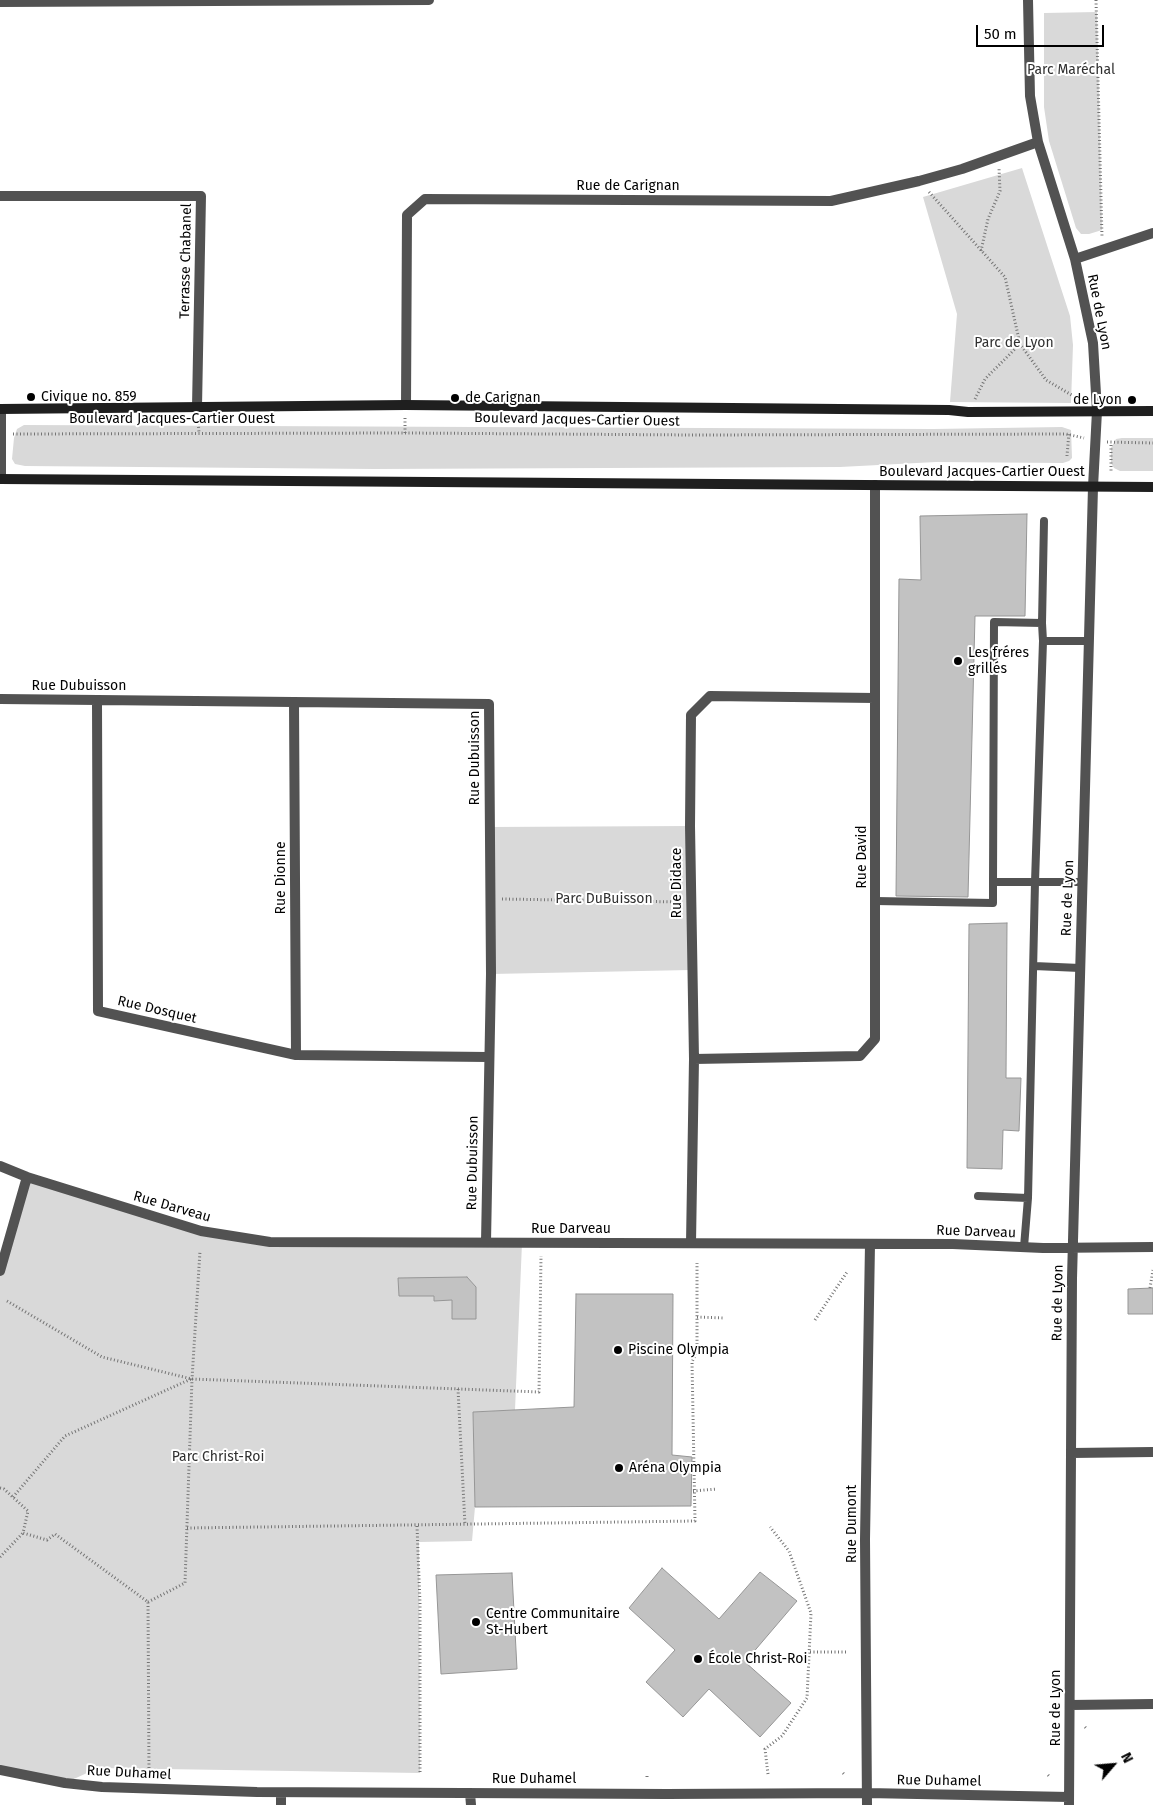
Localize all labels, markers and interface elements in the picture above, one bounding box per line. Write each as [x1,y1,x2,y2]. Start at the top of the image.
scale bar [978,15,1106,47]
text: 50 m [984,25,1017,43]
park label: Parc Maréchal [1027,62,1115,78]
street label: Rue de Carignan [576,178,680,194]
street label: Terrasse Chabanel [177,203,195,319]
street label: Rue de Lyon [1083,273,1115,351]
park label: Parc de Lyon [974,335,1054,351]
place label: Civique no. 859 [41,389,137,405]
place label: de Carignan [465,390,541,406]
marker: Civique no. 859 [25,391,37,403]
marker: de Carignan [449,392,461,404]
place label: de Lyon [1073,392,1122,408]
marker: de Lyon [1126,394,1138,406]
street label: Boulevard Jacques-Cartier Ouest [474,410,680,430]
street label: Boulevard Jacques-Cartier Ouest [69,411,275,427]
street label: Boulevard Jacques-Cartier Ouest [879,464,1085,480]
place label: Les fréres grillés [968,645,1029,678]
marker: Les fréres grillés [952,655,964,667]
street label: Rue Dubuisson [32,678,126,694]
street label: Rue Dubuisson [467,711,483,805]
street label: Rue David [854,825,870,889]
street label: Rue Dionne [273,841,289,915]
street label: Rue Didace [669,848,685,918]
street label: Rue de Lyon [1058,859,1078,937]
park label: Parc DuBuisson [555,891,653,907]
street label: Rue Dosquet [116,993,198,1027]
street label: Rue Dubuisson [464,1115,482,1211]
street label: Rue Darveau [131,1188,213,1226]
street label: Rue Darveau [531,1221,611,1237]
street label: Rue Darveau [936,1222,1016,1242]
street label: Rue de Lyon [1049,1264,1067,1342]
place label: Piscine Olympia [628,1342,729,1358]
marker: Piscine Olympia [612,1344,624,1356]
park label: Parc Christ-Roi [172,1449,264,1465]
place label: Aréna Olympia [629,1460,722,1476]
marker: Aréna Olympia [613,1462,625,1474]
street label: Rue Dumont [844,1485,860,1563]
place label: Centre Communitaire St-Hubert [486,1606,620,1638]
marker: Centre Communitaire St-Hubert [470,1616,482,1628]
place label: École Christ-Roi [708,1651,807,1667]
marker: École Christ-Roi [692,1653,704,1665]
street label: Rue de Lyon [1048,1670,1064,1746]
north arrow [1088,1740,1138,1790]
text: N [1117,1750,1136,1766]
street label: Rue Duhamel [86,1762,172,1784]
street label: Rue Duhamel [492,1771,576,1787]
street label: Rue Duhamel [897,1772,981,1790]

